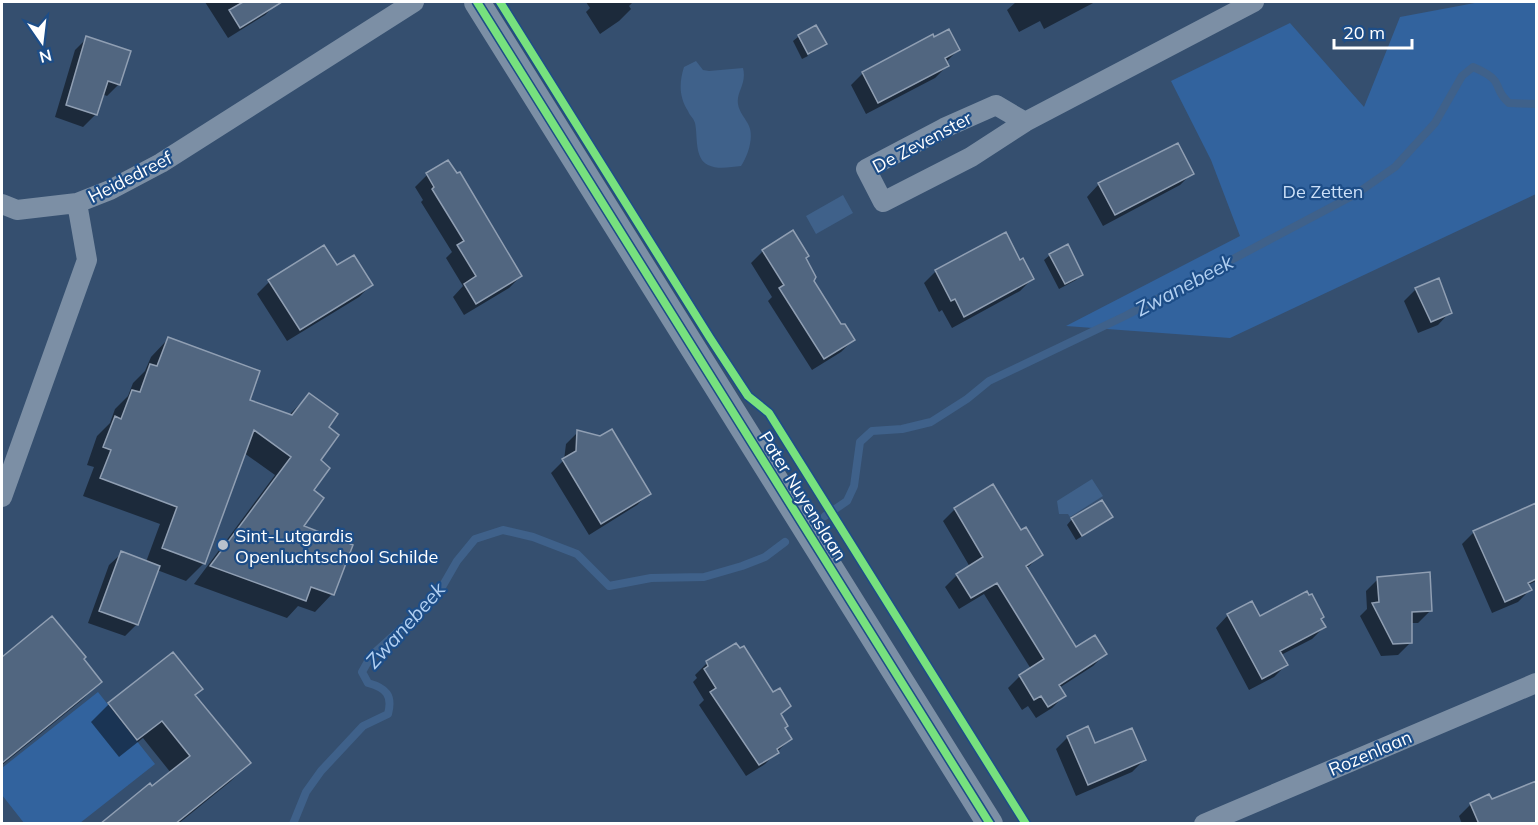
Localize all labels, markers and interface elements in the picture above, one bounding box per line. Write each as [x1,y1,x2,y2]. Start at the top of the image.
north arrow [12,12,72,72]
scale bar [1334,12,1412,50]
text: 20 m [1343,21,1385,44]
text: N [37,45,54,68]
street label: De Zevenster [868,106,976,178]
street label: Heidedreef [84,146,177,208]
park label: De Zetten [1283,180,1363,203]
water label: Zwanebeek [1131,248,1238,321]
street label: Pater Nuyenslaan [754,427,852,565]
place label: Sint-Lutgardis Openluchtschool Schilde [235,524,438,568]
marker: Sint-Lutgardis Openluchtschool Schilde [216,538,230,552]
water label: Zwanebeek [360,576,451,673]
street label: Rozenlaan [1325,725,1415,781]

